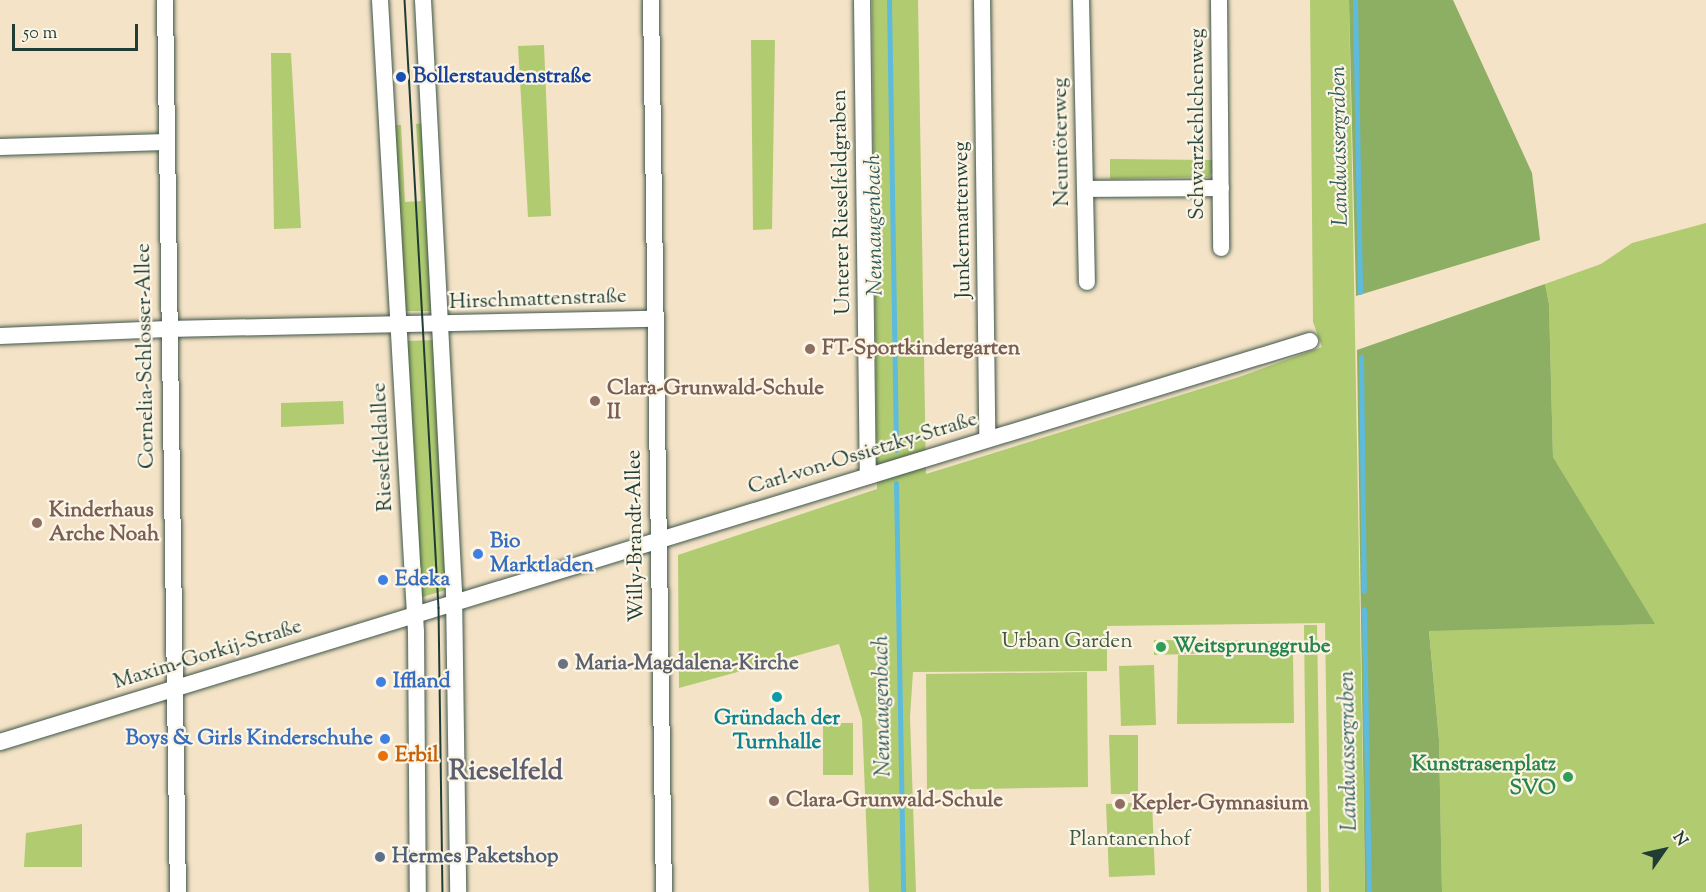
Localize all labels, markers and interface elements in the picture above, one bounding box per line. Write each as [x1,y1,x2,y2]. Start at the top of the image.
scale bar [15,12,141,50]
text: 50 m [23,21,57,47]
street label: Schwarzkehlchenweg [1185,28,1211,220]
place label: Bollerstaudenstraße [413,64,591,90]
water label: Landwassergraben [1326,65,1356,227]
marker: Bollerstaudenstraße [394,70,408,84]
street label: Neuntöterweg [1048,77,1076,207]
street label: Unterer Rieselfeldgraben [827,89,857,315]
street label: Junkermattenweg [949,141,977,299]
water label: Neunaugenbach [862,154,890,296]
street label: Cornelia-Schlosser-Allee [131,243,161,469]
street label: Hirschmattenstraße [449,284,627,316]
place label: FT-Sportkindergarten [822,336,1020,362]
marker: FT-Sportkindergarten [803,342,817,356]
place label: Clara-Grunwald-Schule II [607,376,824,426]
street label: Rieselfeldallee [367,382,399,512]
marker: Clara-Grunwald-Schule II [588,394,602,408]
street label: Carl-von-Ossietzky-Straße [745,407,981,501]
street label: Willy-Brandt-Allee [622,449,650,623]
place label: Kinderhaus Arche Noah [49,498,159,548]
marker: Kinderhaus Arche Noah [30,516,44,530]
place label: Bio Marktladen [490,529,594,579]
marker: Bio Marktladen [471,547,485,561]
place label: Edeka [395,567,450,593]
marker: Edeka [376,573,390,587]
street label: Maxim-Gorkij-Straße [111,614,305,696]
park label: Urban Garden [1001,629,1133,655]
place label: Weitsprunggrube [1173,634,1331,660]
water label: Neunaugenbach [870,635,898,777]
marker: Weitsprunggrube [1154,640,1168,654]
place label: Maria-Magdalena-Kirche [575,651,799,677]
marker: Maria-Magdalena-Kirche [556,657,570,671]
place label: Iffland [393,669,451,695]
water label: Landwassergraben [1335,670,1365,832]
marker: Iffland [374,675,388,689]
marker: Gründach der Turnhalle [770,690,784,704]
place label: Gründach der Turnhalle [714,706,840,756]
place label: Boys & Girls Kinderschuhe [126,726,373,752]
marker: Boys & Girls Kinderschuhe [378,732,392,746]
place label: Erbil [395,743,439,769]
marker: Erbil [376,749,390,763]
place label: Kunstrasenplatz SVO [1412,752,1556,802]
district label: Rieselfeld [449,757,563,789]
marker: Kunstrasenplatz SVO [1561,770,1575,784]
place label: Clara-Grunwald-Schule [786,788,1003,814]
place label: Kepler-Gymnasium [1132,791,1309,817]
marker: Clara-Grunwald-Schule [767,794,781,808]
marker: Kepler-Gymnasium [1113,797,1127,811]
north arrow [1634,820,1694,880]
park label: Plantanenhof [1069,827,1191,853]
text: N [1666,828,1692,851]
place label: Hermes Paketshop [392,844,558,870]
marker: Hermes Paketshop [373,850,387,864]

